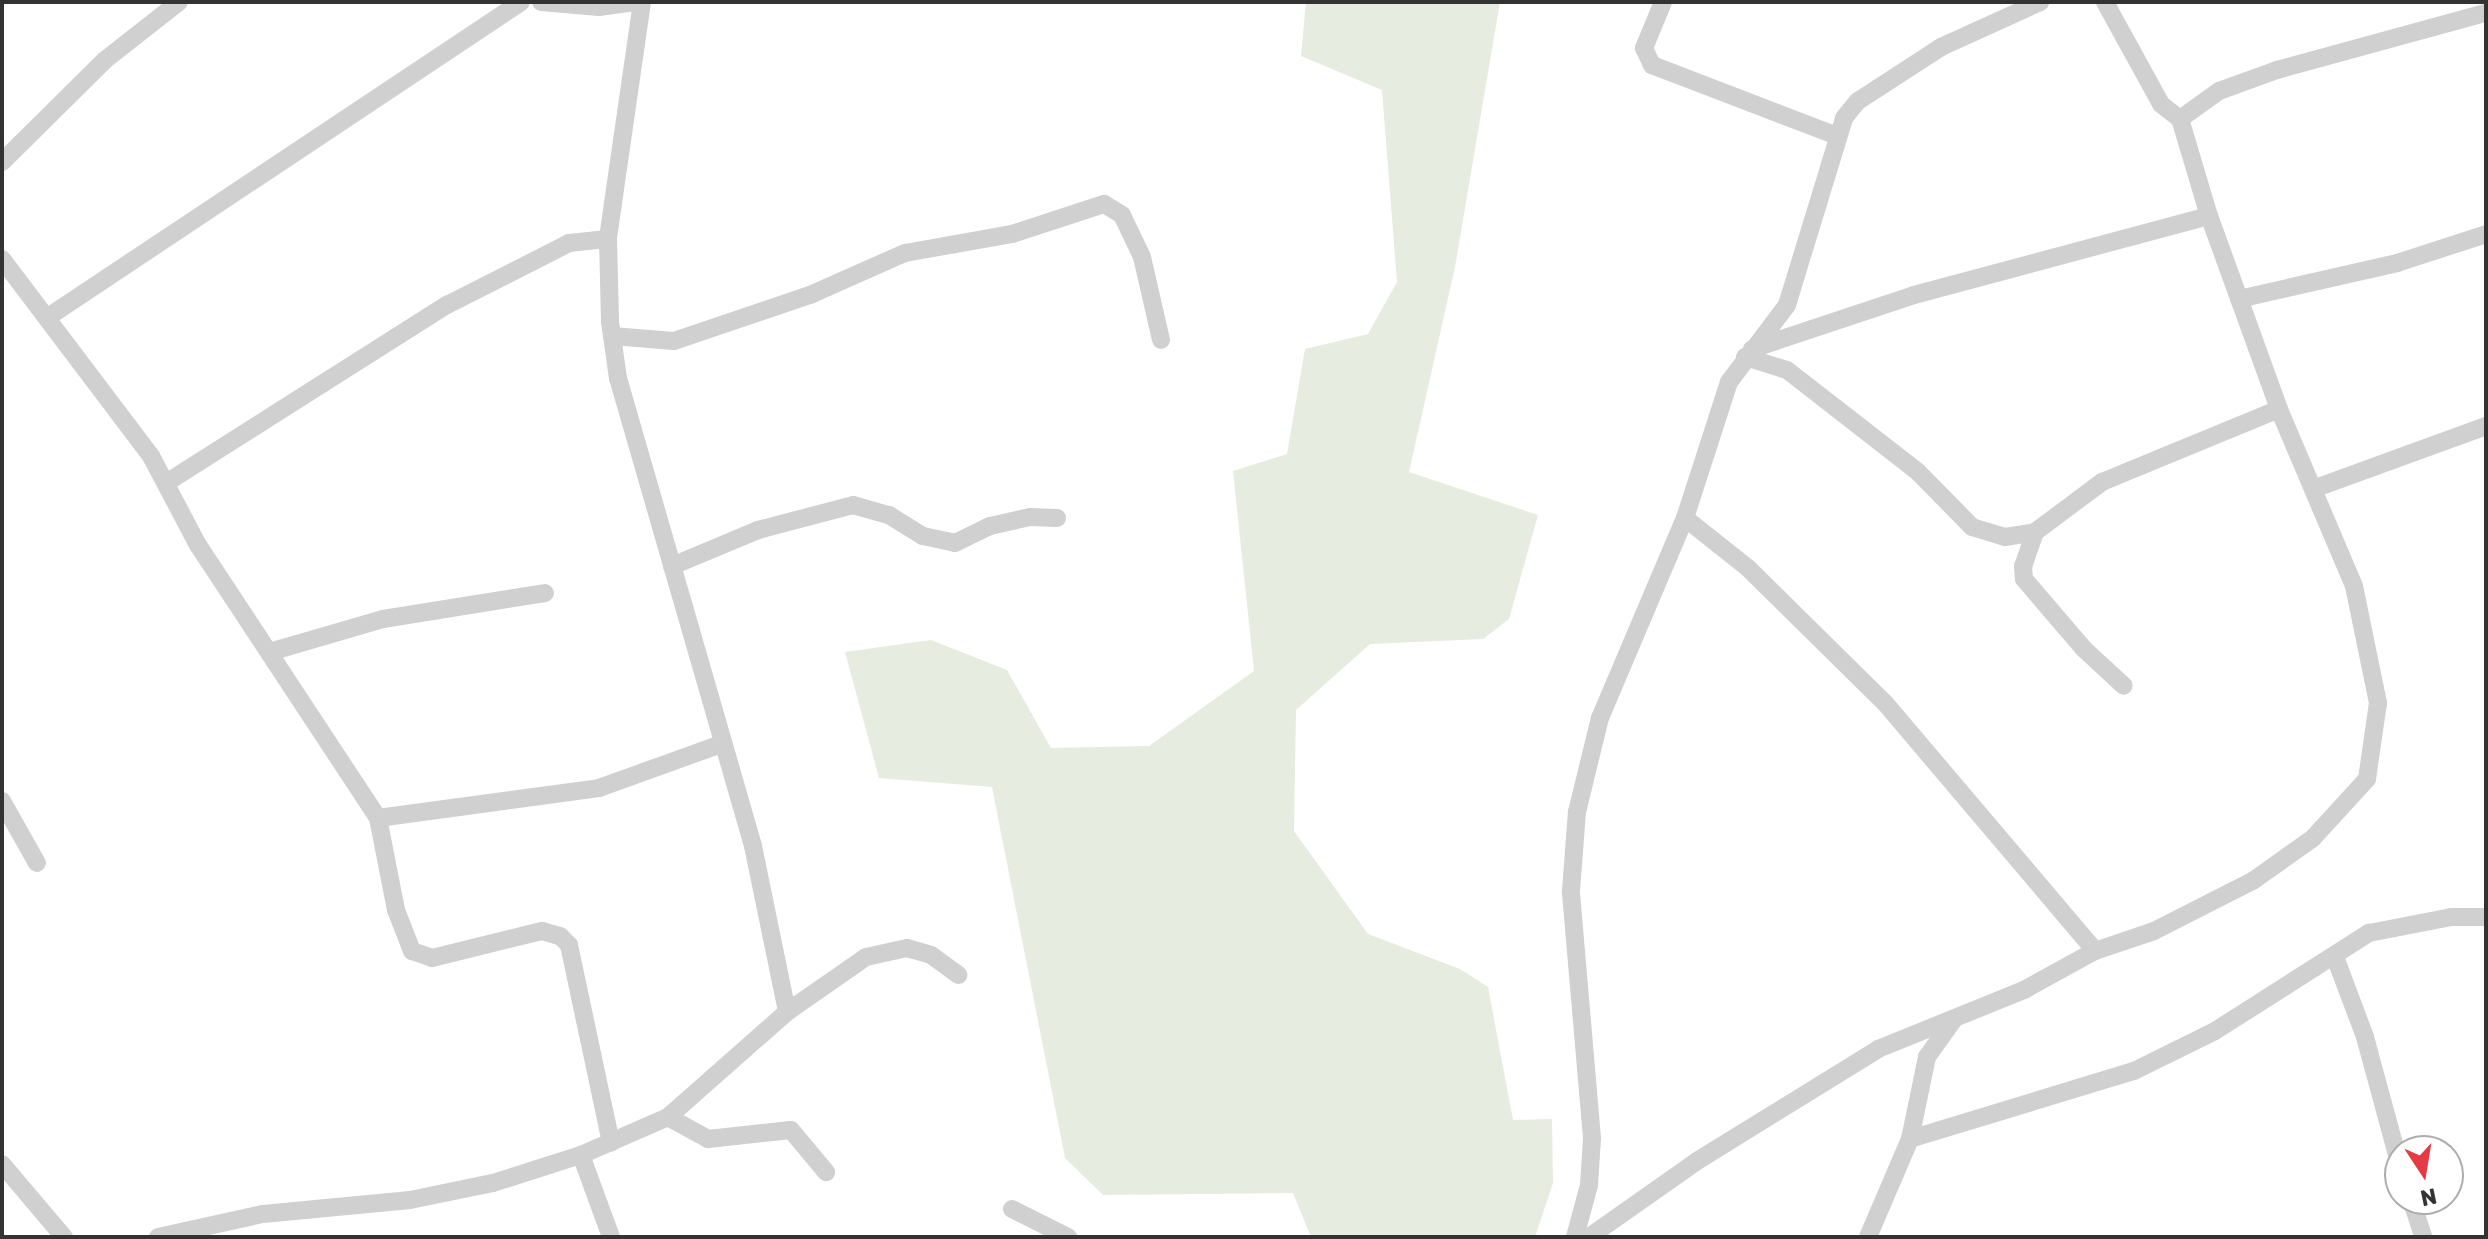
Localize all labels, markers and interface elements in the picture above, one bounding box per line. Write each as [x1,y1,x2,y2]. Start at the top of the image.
north arrow [2384,1135,2464,1215]
text: N [2418,1182,2439,1212]

